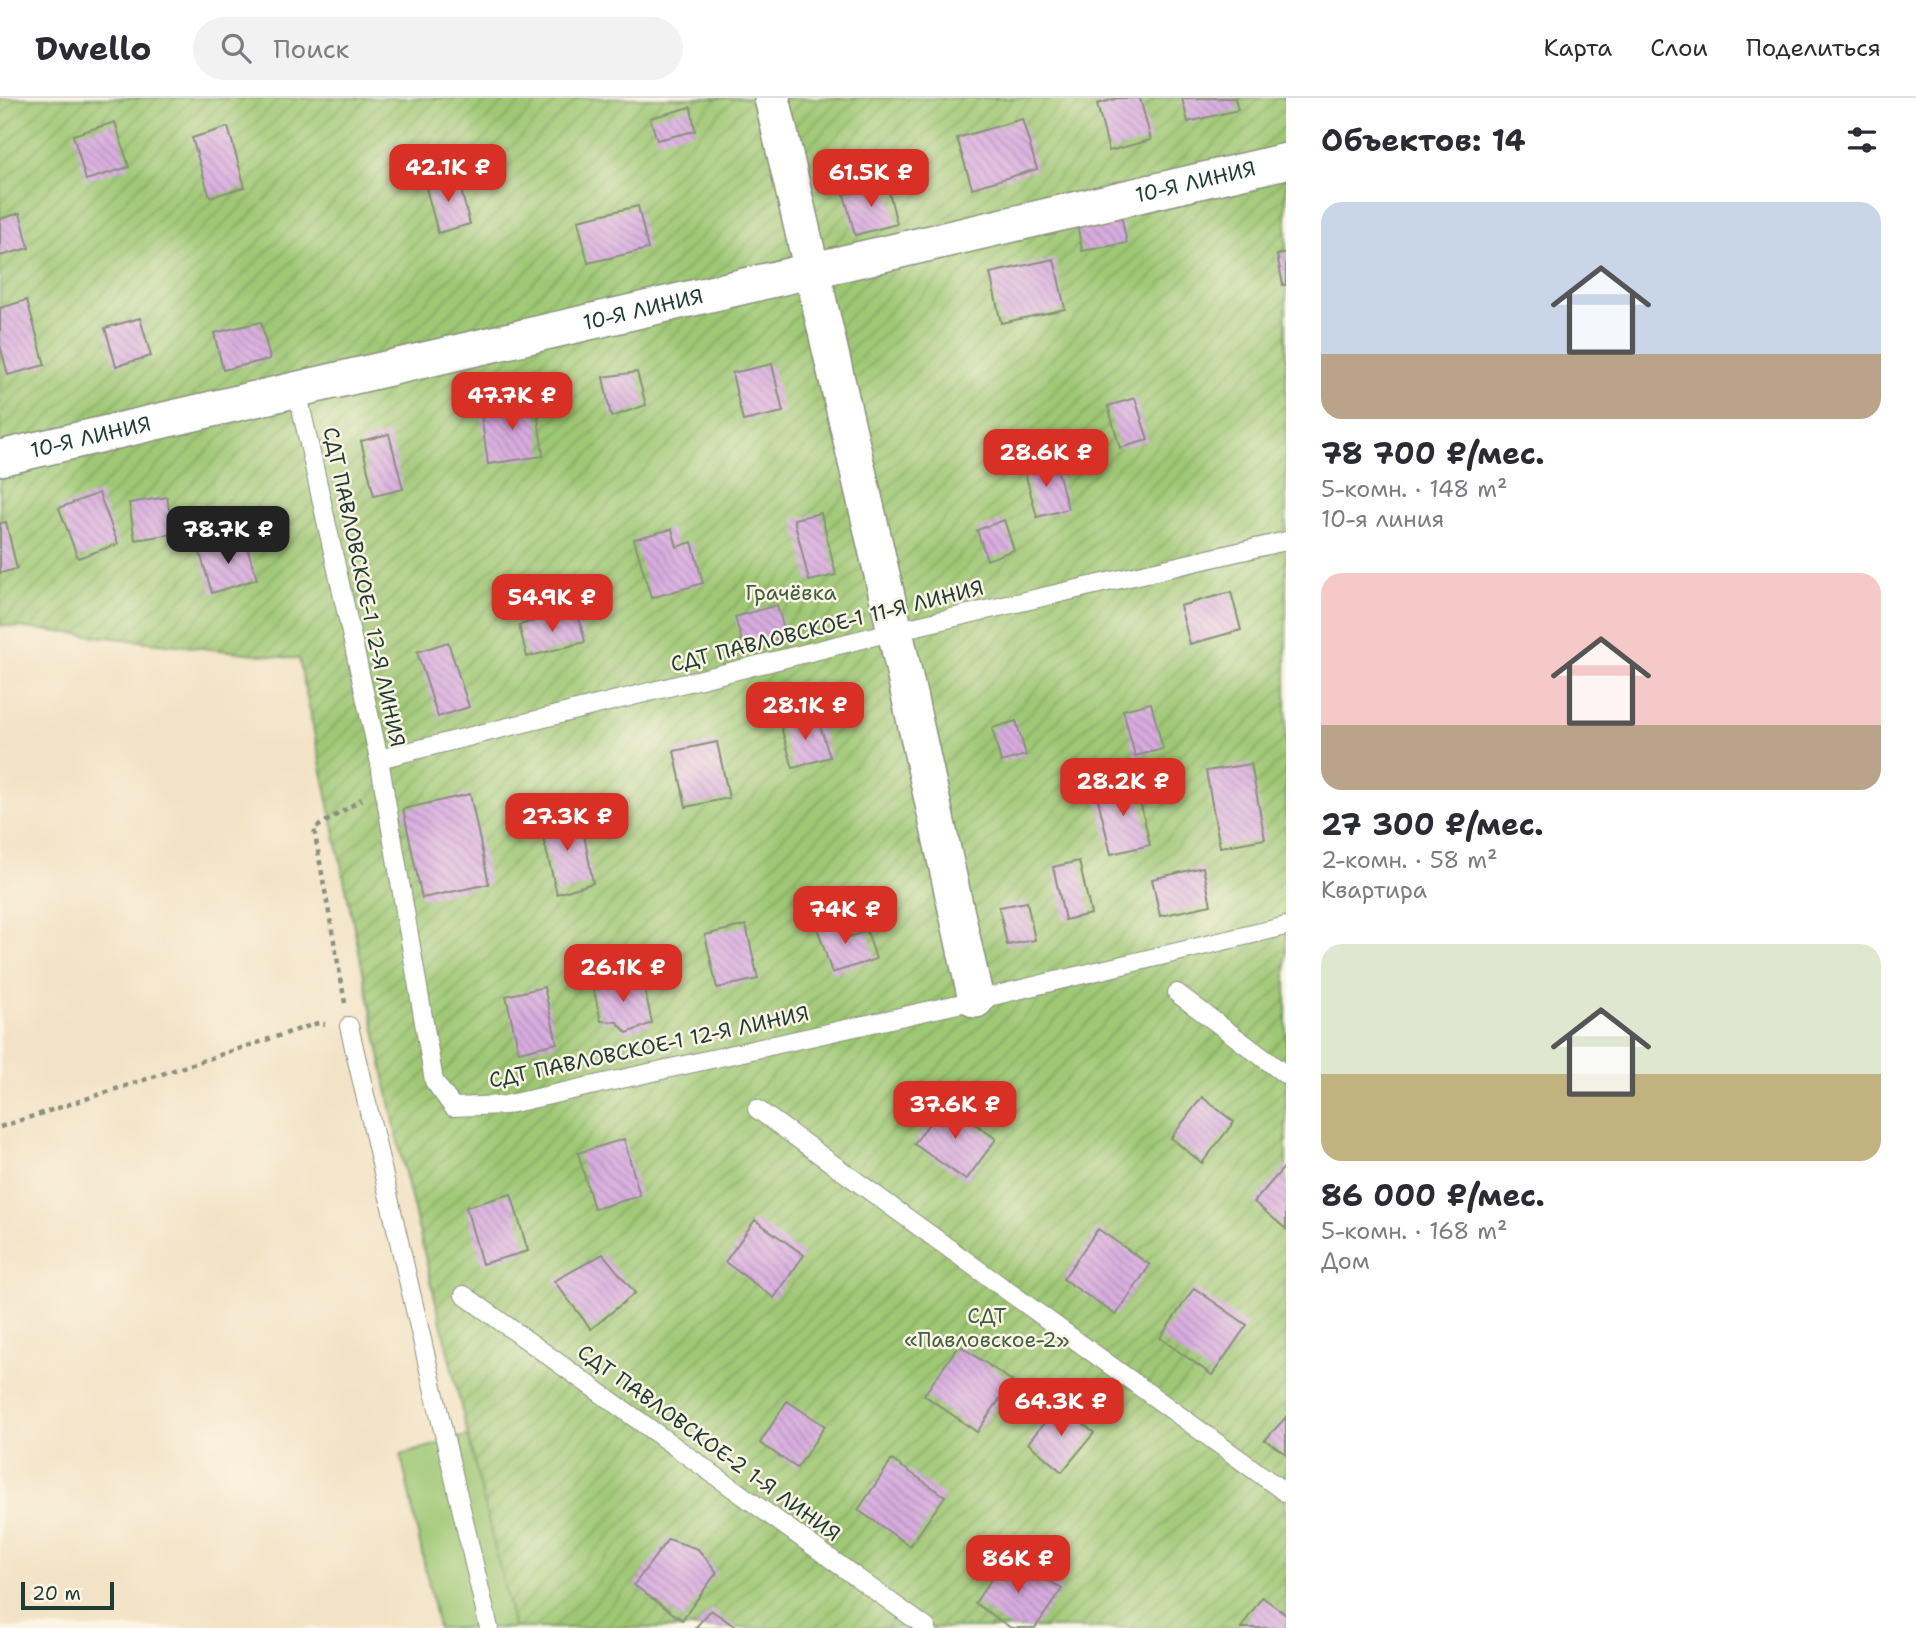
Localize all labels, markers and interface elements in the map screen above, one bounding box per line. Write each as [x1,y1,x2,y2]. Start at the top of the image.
search box [193,17,683,80]
text: Dwello [35,26,151,71]
icon: search [217,29,255,67]
text: Поиск [273,31,349,66]
text: Карта [1544,32,1612,64]
text: Слои [1650,32,1708,64]
text: Поделиться [1746,32,1881,64]
text: Объектов: 14 [1321,120,1526,161]
icon: filters [1843,121,1881,159]
pin: 42.1K ₽ [383,144,513,204]
pin: 61.5K ₽ [806,150,936,209]
text: 42.1K ₽ [405,152,491,182]
street label: 10-Я ЛИНИЯ [1133,154,1258,209]
text: 61.5K ₽ [829,157,913,187]
icon: home [1538,247,1664,373]
street label: 10-Я ЛИНИЯ [580,282,706,337]
pin: 47.7K ₽ [447,372,577,432]
text: 47.7K ₽ [467,380,557,410]
street label: 10-Я ЛИНИЯ [28,410,154,465]
street label: СДТ ПАВЛОВСКОЕ-1 12-Я ЛИНИЯ [316,424,412,750]
pin: 28.6K ₽ [981,430,1111,489]
text: 78 700 ₽/мес. [1321,433,1545,474]
text: 28.6K ₽ [999,437,1093,467]
text: 5-комн. · 148 m² [1321,474,1508,504]
text: 10-я линия [1321,504,1444,534]
pin: 78.7K ₽ [163,506,293,566]
text: 78.7K ₽ [182,514,274,544]
pin: 54.9K ₽ [487,574,617,634]
street label: СДТ ПАВЛОВСКОЕ-1 11-Я ЛИНИЯ [668,574,986,678]
park label: Грачёвка [745,579,837,607]
text: 54.9K ₽ [508,582,596,612]
icon: home [1538,618,1664,744]
pin: 28.1K ₽ [740,682,870,742]
text: 28.1K ₽ [762,690,848,720]
pin: 28.2K ₽ [1058,758,1188,818]
text: 28.2K ₽ [1076,766,1170,796]
pin: 27.3K ₽ [502,794,632,853]
text: 27.3K ₽ [521,801,613,831]
text: 27 300 ₽/мес. [1321,804,1543,845]
text: 2-комн. · 58 m² [1321,845,1498,875]
text: Квартира [1321,875,1427,905]
pin: 74K ₽ [796,886,894,946]
text: 74K ₽ [809,894,881,924]
pin: 26.1K ₽ [558,944,688,1004]
text: 26.1K ₽ [580,952,666,982]
icon: home [1538,989,1664,1115]
street label: СДТ ПАВЛОВСКОЕ-1 12-Я ЛИНИЯ [486,999,812,1095]
pin: 37.6K ₽ [890,1082,1020,1141]
text: 37.6K ₽ [909,1089,1001,1119]
text: 86 000 ₽/мес. [1321,1175,1545,1216]
text: 5-комн. · 168 m² [1321,1216,1508,1246]
text: Дом [1321,1246,1370,1276]
park label: СДТ «Павловское-2» [904,1302,1070,1354]
street label: СДТ ПАВЛОВСКОЕ-2 1-Я ЛИНИЯ [572,1338,846,1548]
pin: 64.3K ₽ [996,1378,1126,1438]
text: 64.3K ₽ [1015,1386,1107,1416]
pin: 86K ₽ [969,1536,1067,1595]
text: 86K ₽ [982,1543,1054,1573]
scale bar [21,1579,114,1611]
text: 20 m [32,1581,81,1606]

